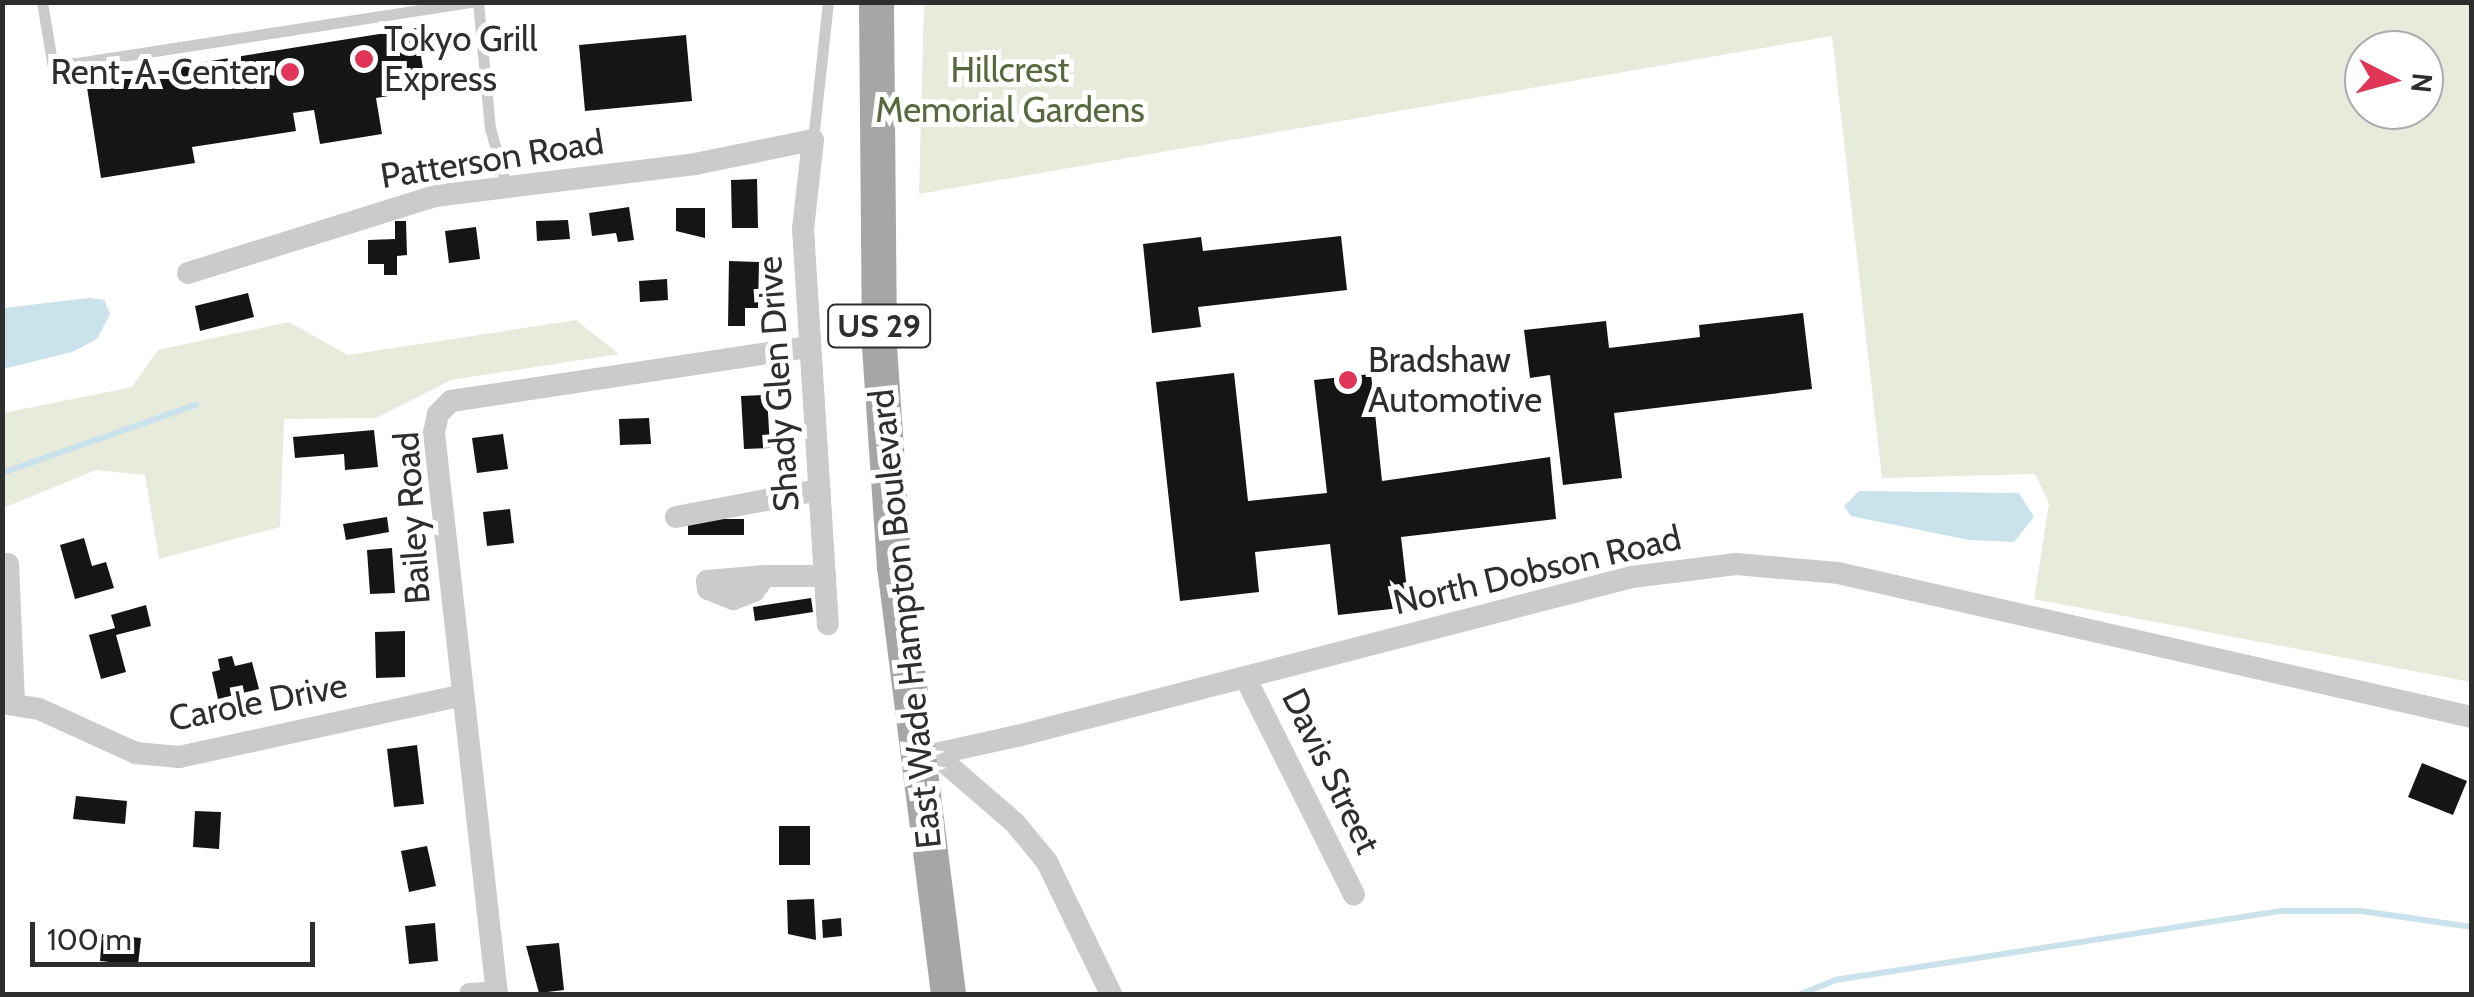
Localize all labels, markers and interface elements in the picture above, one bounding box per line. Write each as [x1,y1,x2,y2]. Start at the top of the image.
place label: Tokyo Grill Express [384,18,538,100]
north arrow [2344,30,2444,130]
marker: Tokyo Grill Express [353,48,375,70]
park label: Hillcrest Memorial Gardens [875,49,1145,131]
place label: Rent-A-Center [50,51,270,93]
marker: Rent-A-Center [279,61,301,83]
text: N [2404,71,2440,95]
street label: Patterson Road [377,121,607,197]
street label: Shady Glen Drive [748,255,808,513]
road number: US 29 [826,299,932,353]
place label: Bradshaw Automotive [1368,339,1542,421]
marker: Bradshaw Automotive [1337,369,1359,391]
street label: East Wade Hampton Boulevard [860,387,950,851]
street label: Bailey Road [385,431,439,605]
street label: North Dobson Road [1389,516,1685,624]
street label: Carole Drive [165,664,351,740]
street label: Davis Street [1273,682,1389,860]
scale bar [35,902,320,964]
text: 100 m [47,921,132,958]

